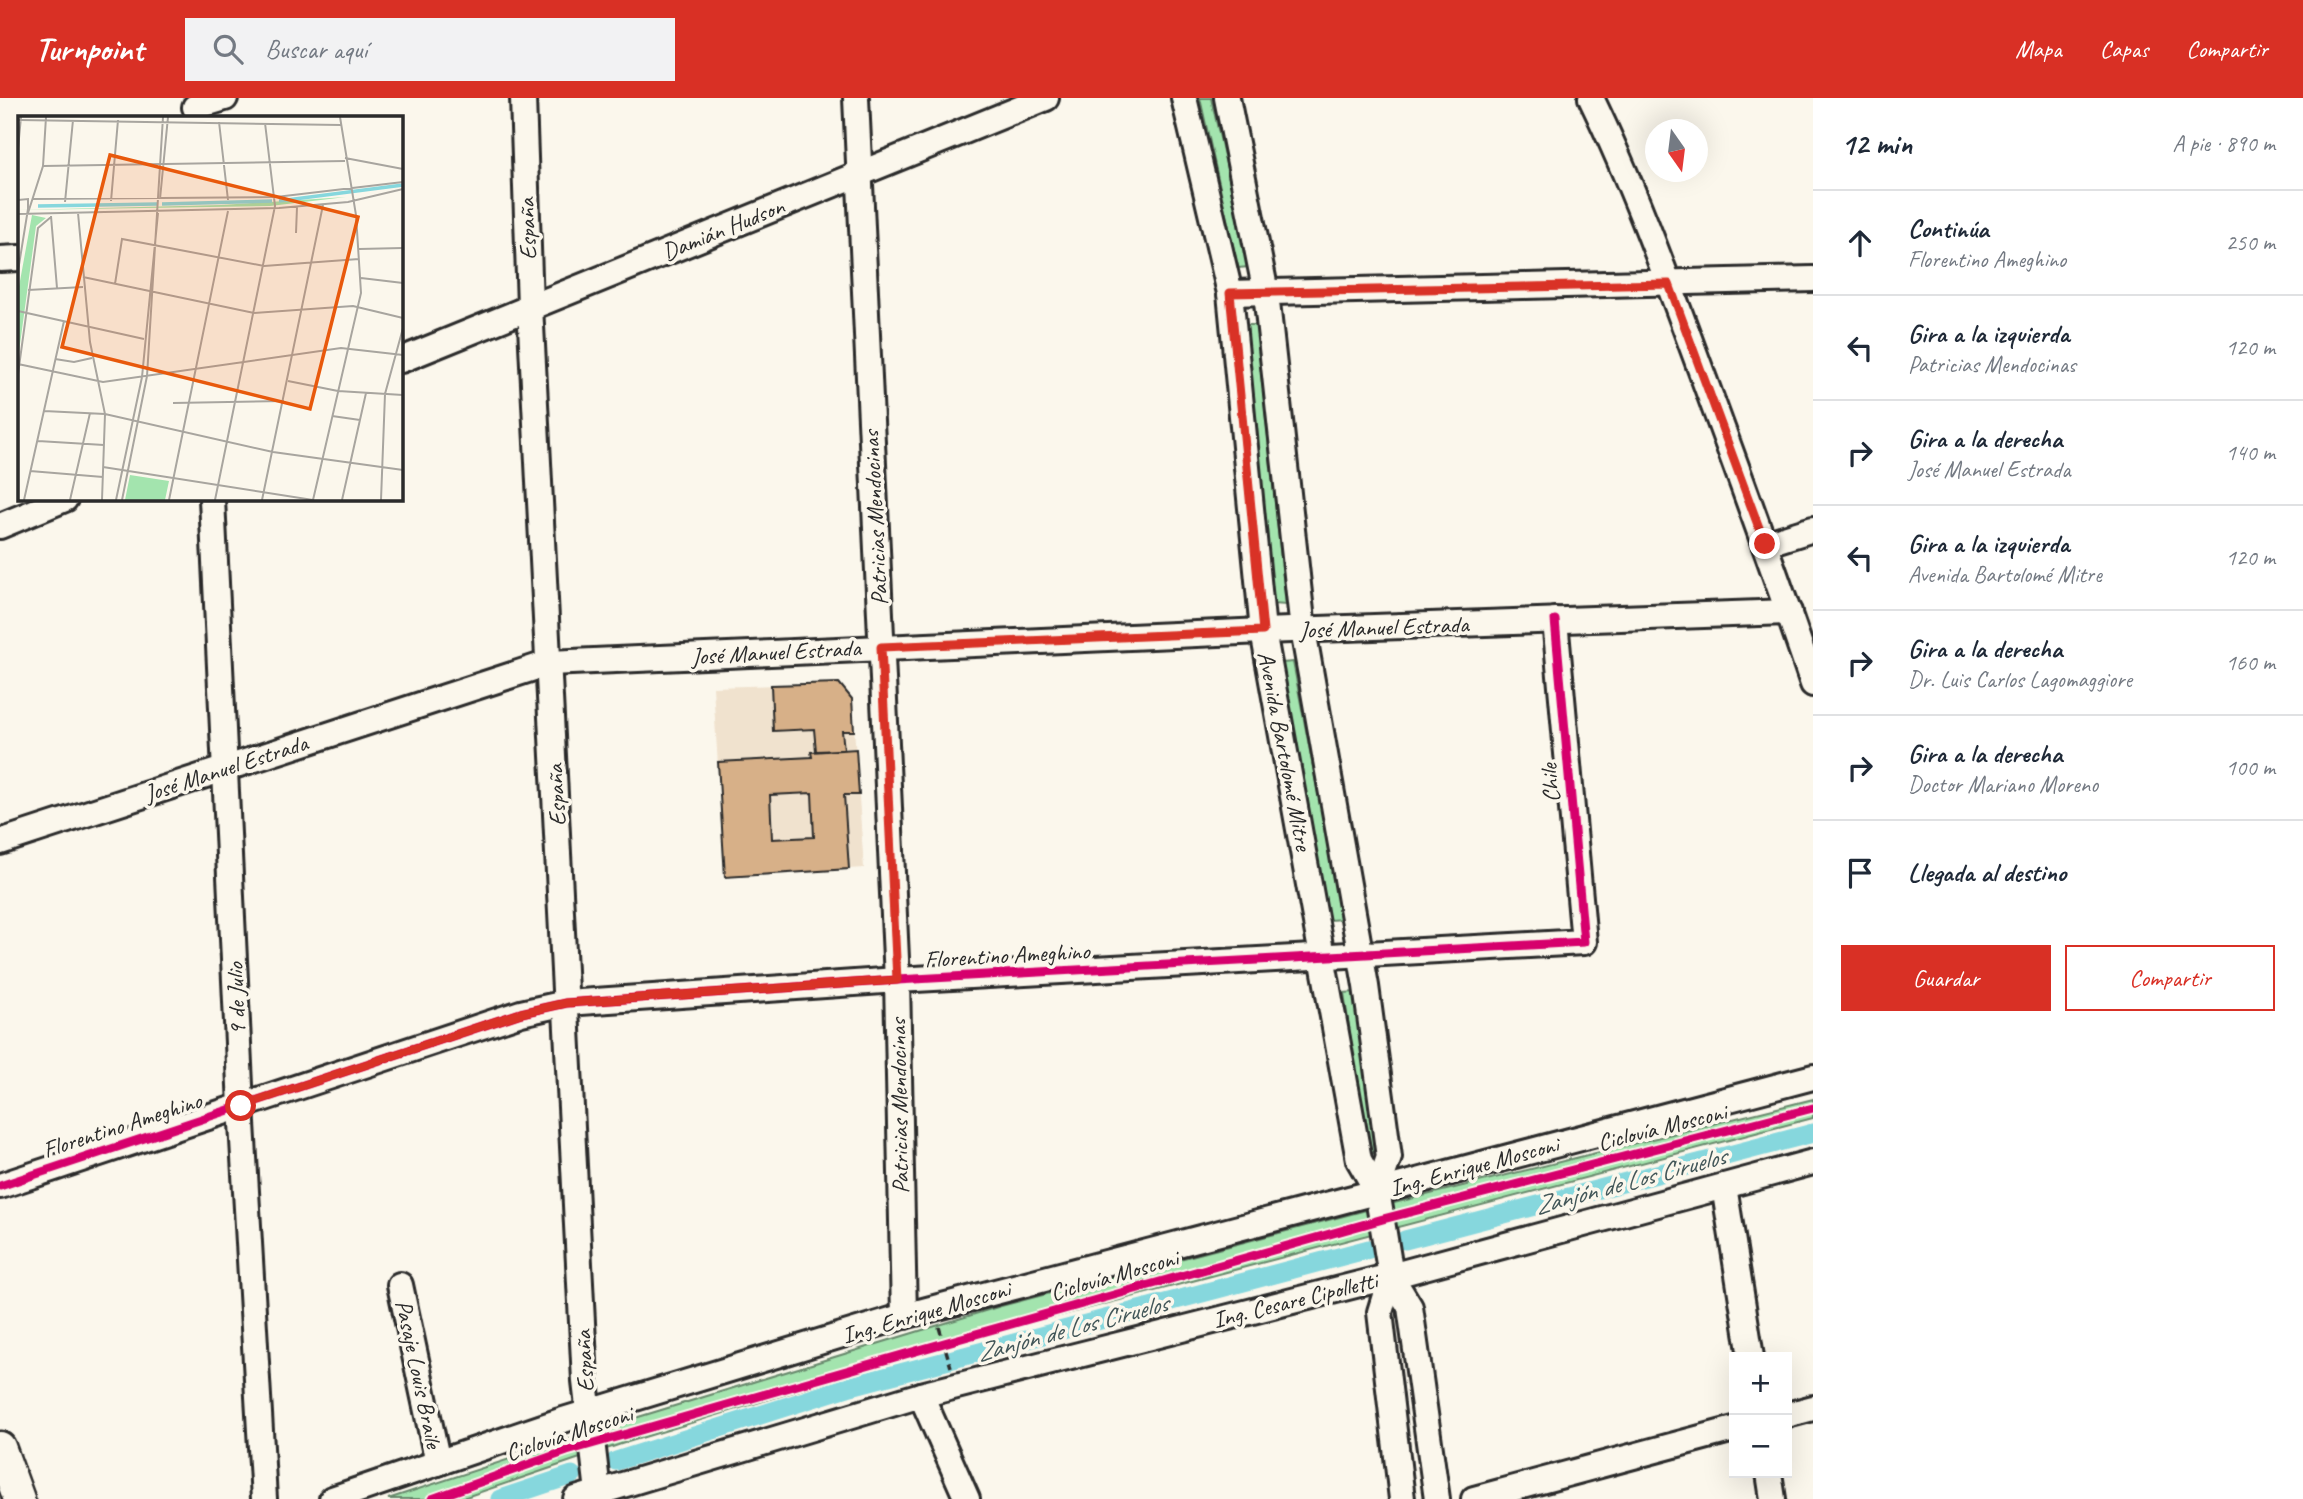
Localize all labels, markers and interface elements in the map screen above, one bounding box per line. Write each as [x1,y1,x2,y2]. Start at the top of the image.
search box [185,18,675,81]
text: Turnpoint [35,28,143,70]
icon: search [209,30,247,68]
text: Buscar aquí [265,33,367,66]
text: Mapa [2015,34,2062,64]
text: Capas [2100,34,2148,64]
text: Compartir [2186,34,2268,64]
inset map [18,116,402,500]
north arrow [1645,119,1708,182]
text: 12 min [1841,125,1912,163]
text: A pie · 890 m [2172,129,2275,158]
street label: Damián Hudson [658,191,789,267]
street label: España [511,196,543,260]
text: Continúa [1908,212,1989,245]
icon: ahead [1841,224,1879,262]
text: 250 m [2226,228,2275,257]
text: Florentino Ameghino [1908,245,2066,274]
text: Gira a la izquierda [1908,317,2069,350]
icon: left [1841,329,1879,367]
text: 120 m [2226,333,2275,362]
text: Patricias Mendocinas [1908,350,2076,379]
text: Gira a la derecha [1908,422,2062,455]
street label: Patricias Mendocinas [855,428,895,606]
icon: right [1841,434,1879,472]
text: 140 m [2226,438,2275,467]
text: José Manuel Estrada [1908,455,2070,484]
text: Gira a la izquierda [1908,527,2069,560]
route end [1749,528,1780,559]
icon: left [1841,539,1879,577]
text: 120 m [2226,543,2275,572]
text: Avenida Bartolomé Mitre [1908,560,2102,589]
street label: José Manuel Estrada [1298,609,1471,645]
text: Gira a la derecha [1908,632,2062,665]
street label: José Manuel Estrada [690,633,863,671]
icon: right [1841,644,1879,682]
text: 160 m [2226,648,2275,677]
street label: Avenida Bartolomé Mitre [1251,649,1319,855]
text: Dr. Luis Carlos Lagomaggiore [1908,665,2132,694]
street label: José Manuel Estrada [140,727,313,809]
text: Gira a la derecha [1908,737,2062,770]
icon: right [1841,749,1879,787]
text: 100 m [2226,753,2275,782]
street label: Chile [1533,760,1567,804]
street label: España [539,762,573,827]
text: Doctor Mariano Moreno [1908,770,2098,799]
icon: arrive [1841,854,1879,892]
text: Llegada al destino [1908,856,2066,889]
street label: Florentino Ameghino [924,936,1092,974]
button: Guardar [1841,945,2051,1011]
button: Compartir [2065,945,2275,1011]
street label: 9 de Julio [220,961,252,1036]
street label: Patricias Mendocinas [882,1016,916,1194]
street label: Florentino Ameghino [39,1085,207,1165]
route start [225,1090,256,1121]
street label: Ciclovía Mosconi [1594,1096,1732,1157]
street label: Ing. Enrique Mosconi [1386,1128,1565,1203]
water label: Zanjón de Los Ciruelos [1531,1139,1733,1222]
street label: Ciclovía Mosconi [1047,1242,1184,1308]
street label: Ing. Cesare Cipolletti [1210,1264,1383,1335]
street label: Ing. Enrique Mosconi [838,1273,1017,1350]
water label: Zanjón de Los Ciruelos [973,1286,1175,1369]
street label: Pasaje Louis Braile [389,1297,450,1453]
street label: España [567,1328,601,1393]
map controls [1729,1352,1792,1478]
button: + [1729,1352,1792,1415]
street label: Ciclovía Mosconi [502,1398,639,1468]
button: − [1729,1415,1792,1478]

